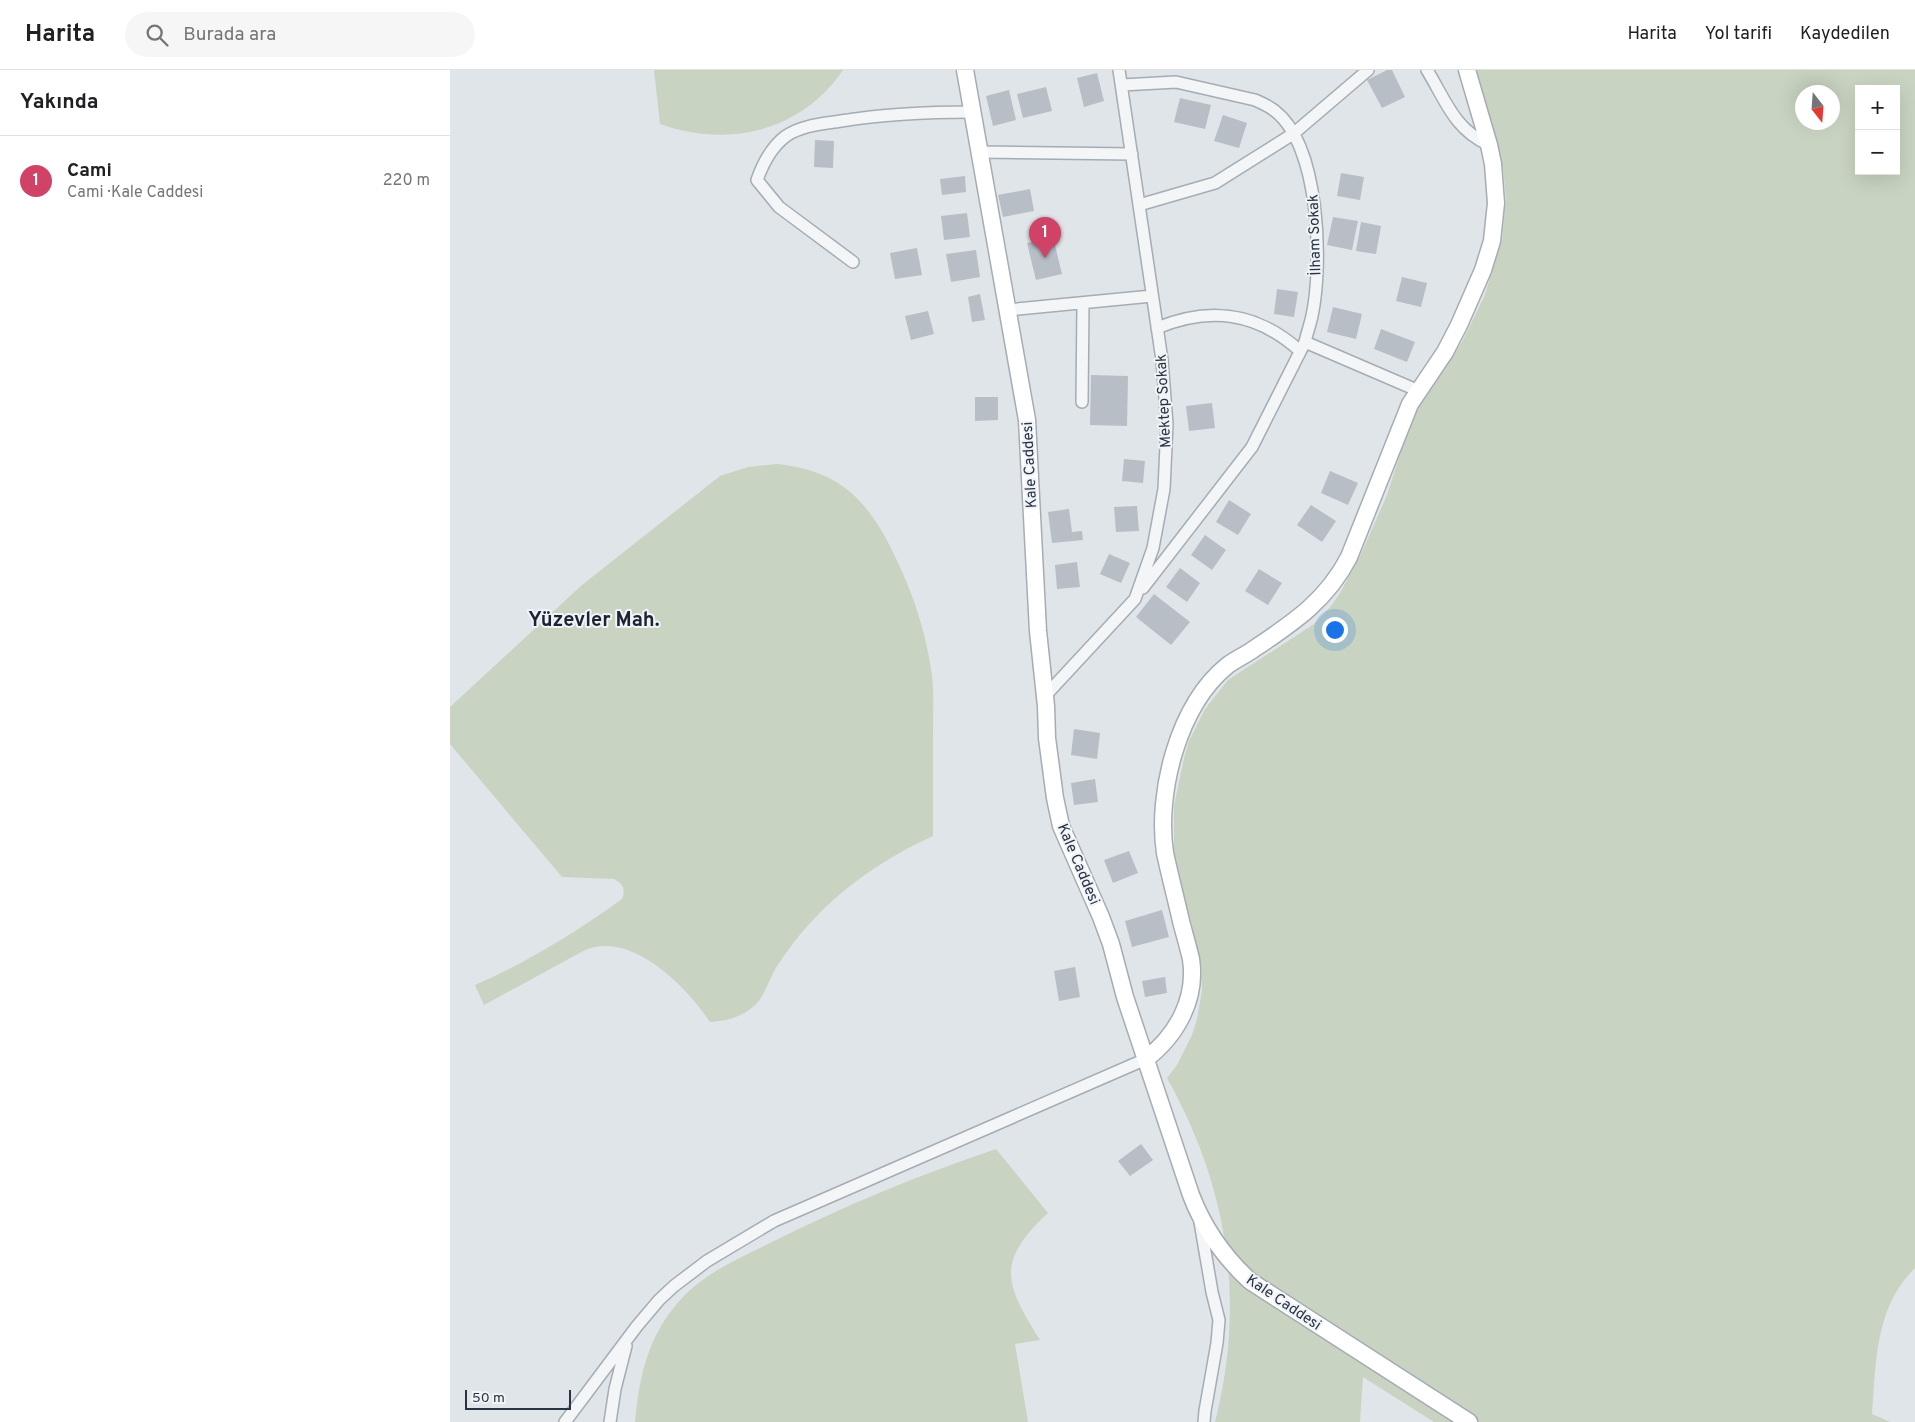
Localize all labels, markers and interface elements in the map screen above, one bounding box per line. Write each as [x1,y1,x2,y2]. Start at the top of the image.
search box [125,12,475,57]
text: Harita [25,20,95,50]
icon: search [143,21,171,49]
text: Burada ara [183,23,276,47]
text: Harita [1627,23,1677,46]
text: Yol tarifi [1705,23,1772,46]
text: Kaydedilen [1800,23,1890,46]
north arrow [1795,85,1840,130]
map controls [1855,85,1900,175]
button: + [1855,85,1900,130]
text: Yakında [20,89,99,116]
button: − [1855,130,1900,175]
text: Cami [67,159,112,183]
text: 1 [33,171,39,191]
text: 220 m [383,171,430,191]
text: Cami · Kale Caddesi [67,183,203,203]
street label: İlham Sokak [1304,194,1326,276]
pin: 1 [1029,217,1061,258]
street label: Mektep Sokak [1153,353,1176,448]
street label: Kale Caddesi [1019,421,1042,509]
district label: Yüzevler Mah. [528,608,660,634]
your location [1322,617,1348,643]
street label: Kale Caddesi [1052,821,1103,908]
street label: Kale Caddesi [1242,1271,1324,1335]
scale bar [465,1387,571,1410]
text: 50 m [472,1390,505,1407]

